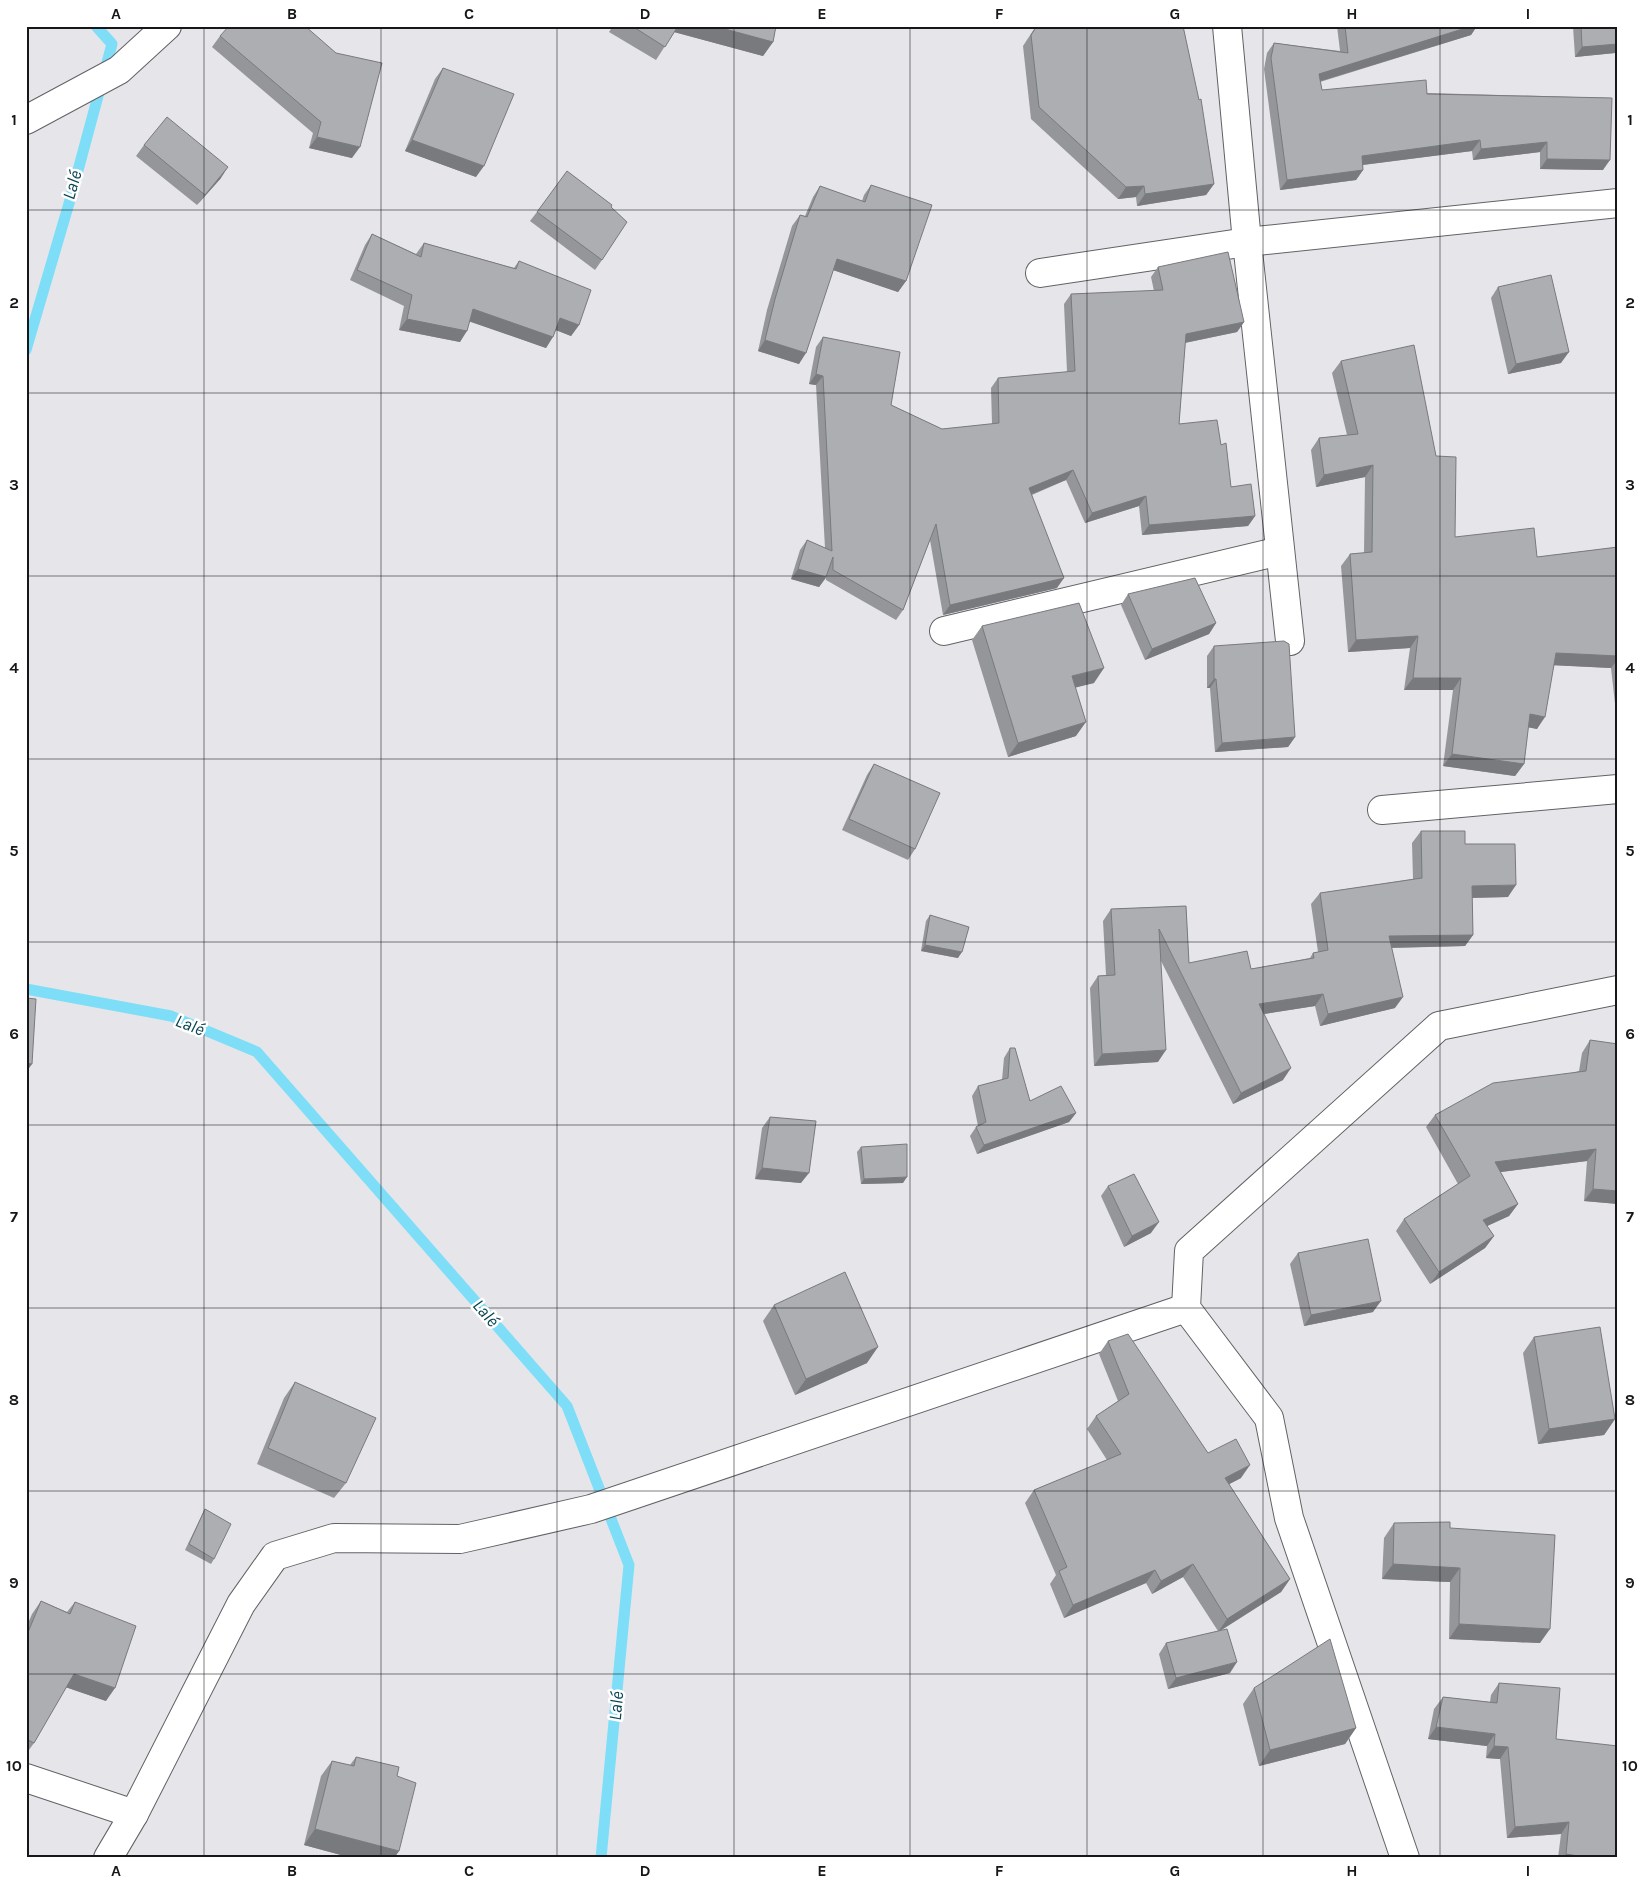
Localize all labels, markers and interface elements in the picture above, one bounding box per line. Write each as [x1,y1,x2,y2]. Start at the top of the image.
text: A [111,4,121,23]
text: B [287,4,297,23]
text: C [464,4,474,23]
text: D [640,4,651,23]
text: E [817,4,827,23]
text: F [995,4,1004,23]
text: G [1170,4,1180,23]
text: H [1346,4,1358,23]
text: I [1526,4,1530,23]
text: 1 [11,110,17,129]
text: 1 [1627,110,1633,129]
water label: Lalé [57,167,87,202]
text: 2 [9,293,19,312]
text: 2 [1625,293,1635,312]
text: 3 [9,475,19,494]
text: 3 [1625,475,1635,494]
text: 4 [9,658,19,677]
text: 4 [1625,658,1635,677]
text: 5 [9,841,19,860]
text: 5 [1625,841,1635,860]
water label: Lalé [172,1009,208,1041]
text: 6 [9,1024,19,1043]
text: 6 [1625,1024,1635,1043]
text: 7 [10,1207,18,1226]
text: 7 [1626,1207,1634,1226]
water label: Lalé [468,1295,504,1332]
text: 8 [9,1390,19,1409]
text: 8 [1625,1390,1635,1409]
text: 9 [9,1573,19,1592]
text: 9 [1625,1573,1635,1592]
water label: Lalé [604,1690,628,1722]
text: 10 [6,1756,22,1775]
text: 10 [1622,1756,1638,1775]
text: A [111,1861,121,1880]
text: B [287,1861,297,1880]
text: C [464,1861,474,1880]
text: D [640,1861,651,1880]
text: E [817,1861,827,1880]
text: F [995,1861,1004,1880]
text: G [1170,1861,1180,1880]
text: H [1346,1861,1358,1880]
text: I [1526,1861,1530,1880]

